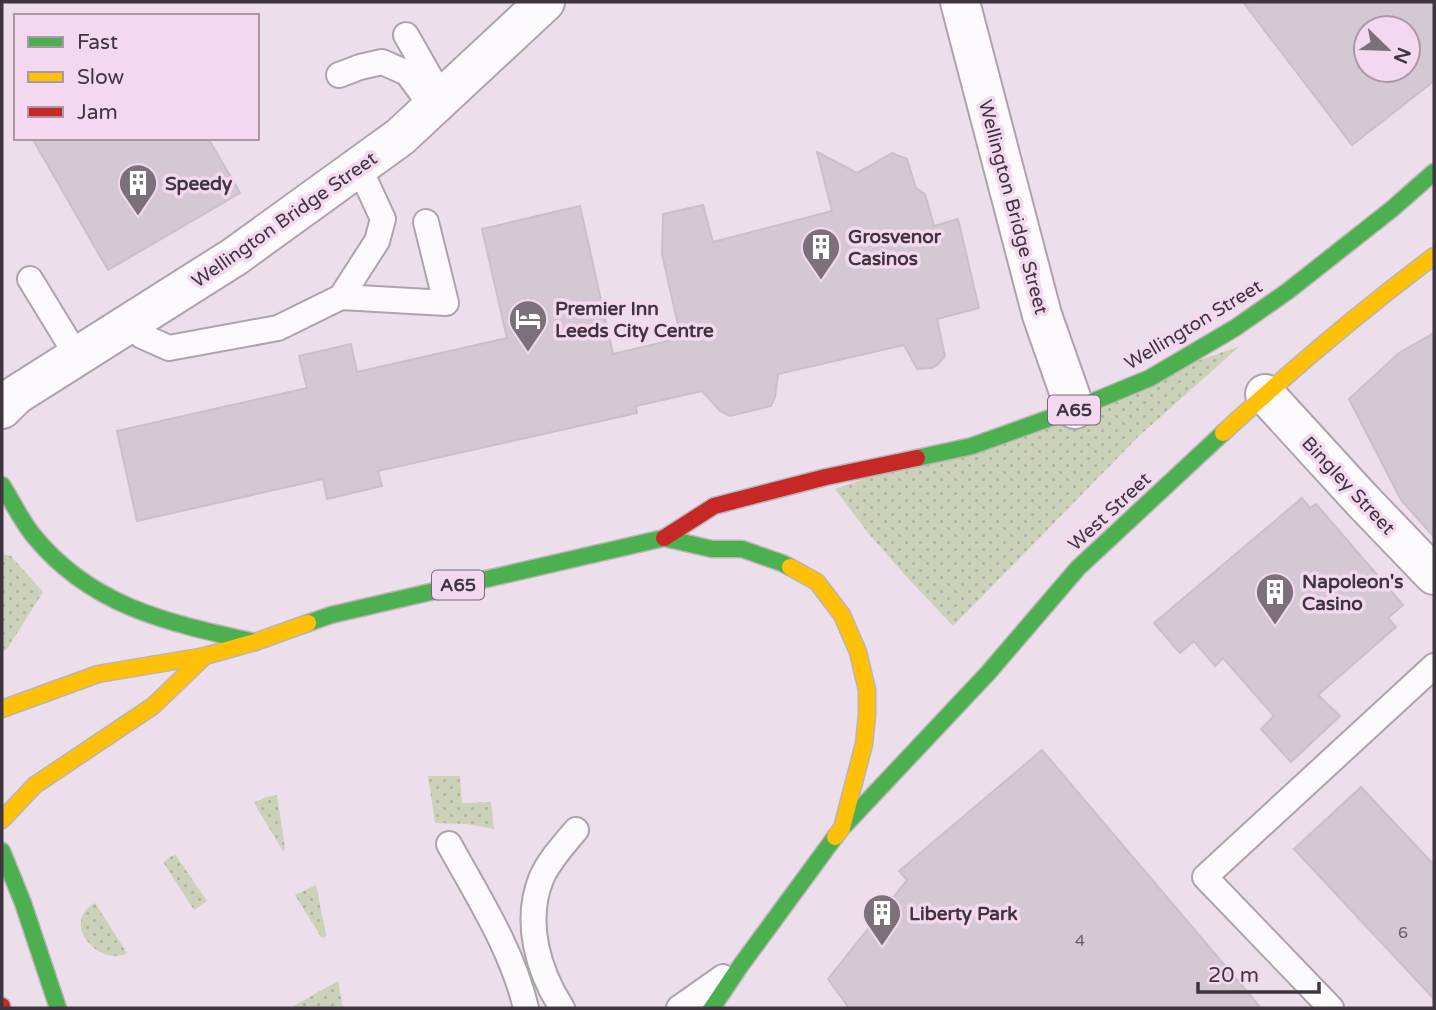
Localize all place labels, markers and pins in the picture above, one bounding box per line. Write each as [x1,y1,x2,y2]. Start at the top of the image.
building icon: Speedy [117,162,159,217]
place label: Speedy [165,173,233,196]
building icon: Grosvenor Casinos [800,226,842,281]
place label: Grosvenor Casinos [848,226,942,270]
hotel icon: Premier Inn Leeds City Centre [507,298,549,353]
place label: Premier Inn Leeds City Centre [555,298,714,343]
building icon: Napoleon's Casino [1254,571,1296,626]
place label: Napoleon's Casino [1302,571,1403,615]
building icon: Liberty Park [861,892,903,947]
place label: Liberty Park [909,903,1018,926]

